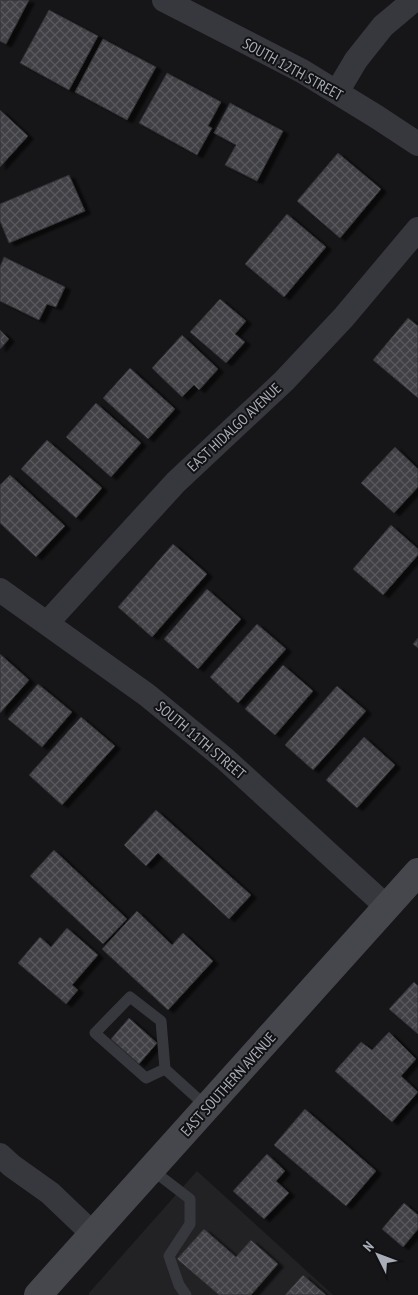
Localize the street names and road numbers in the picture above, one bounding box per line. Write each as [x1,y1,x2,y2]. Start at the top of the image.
street label: SOUTH 12TH STREET [240,34,347,105]
street label: EAST HIDALGO AVENUE [183,379,285,475]
street label: SOUTH 11TH STREET [152,697,250,783]
street label: EAST SOUTHERN AVENUE [176,1028,280,1140]

